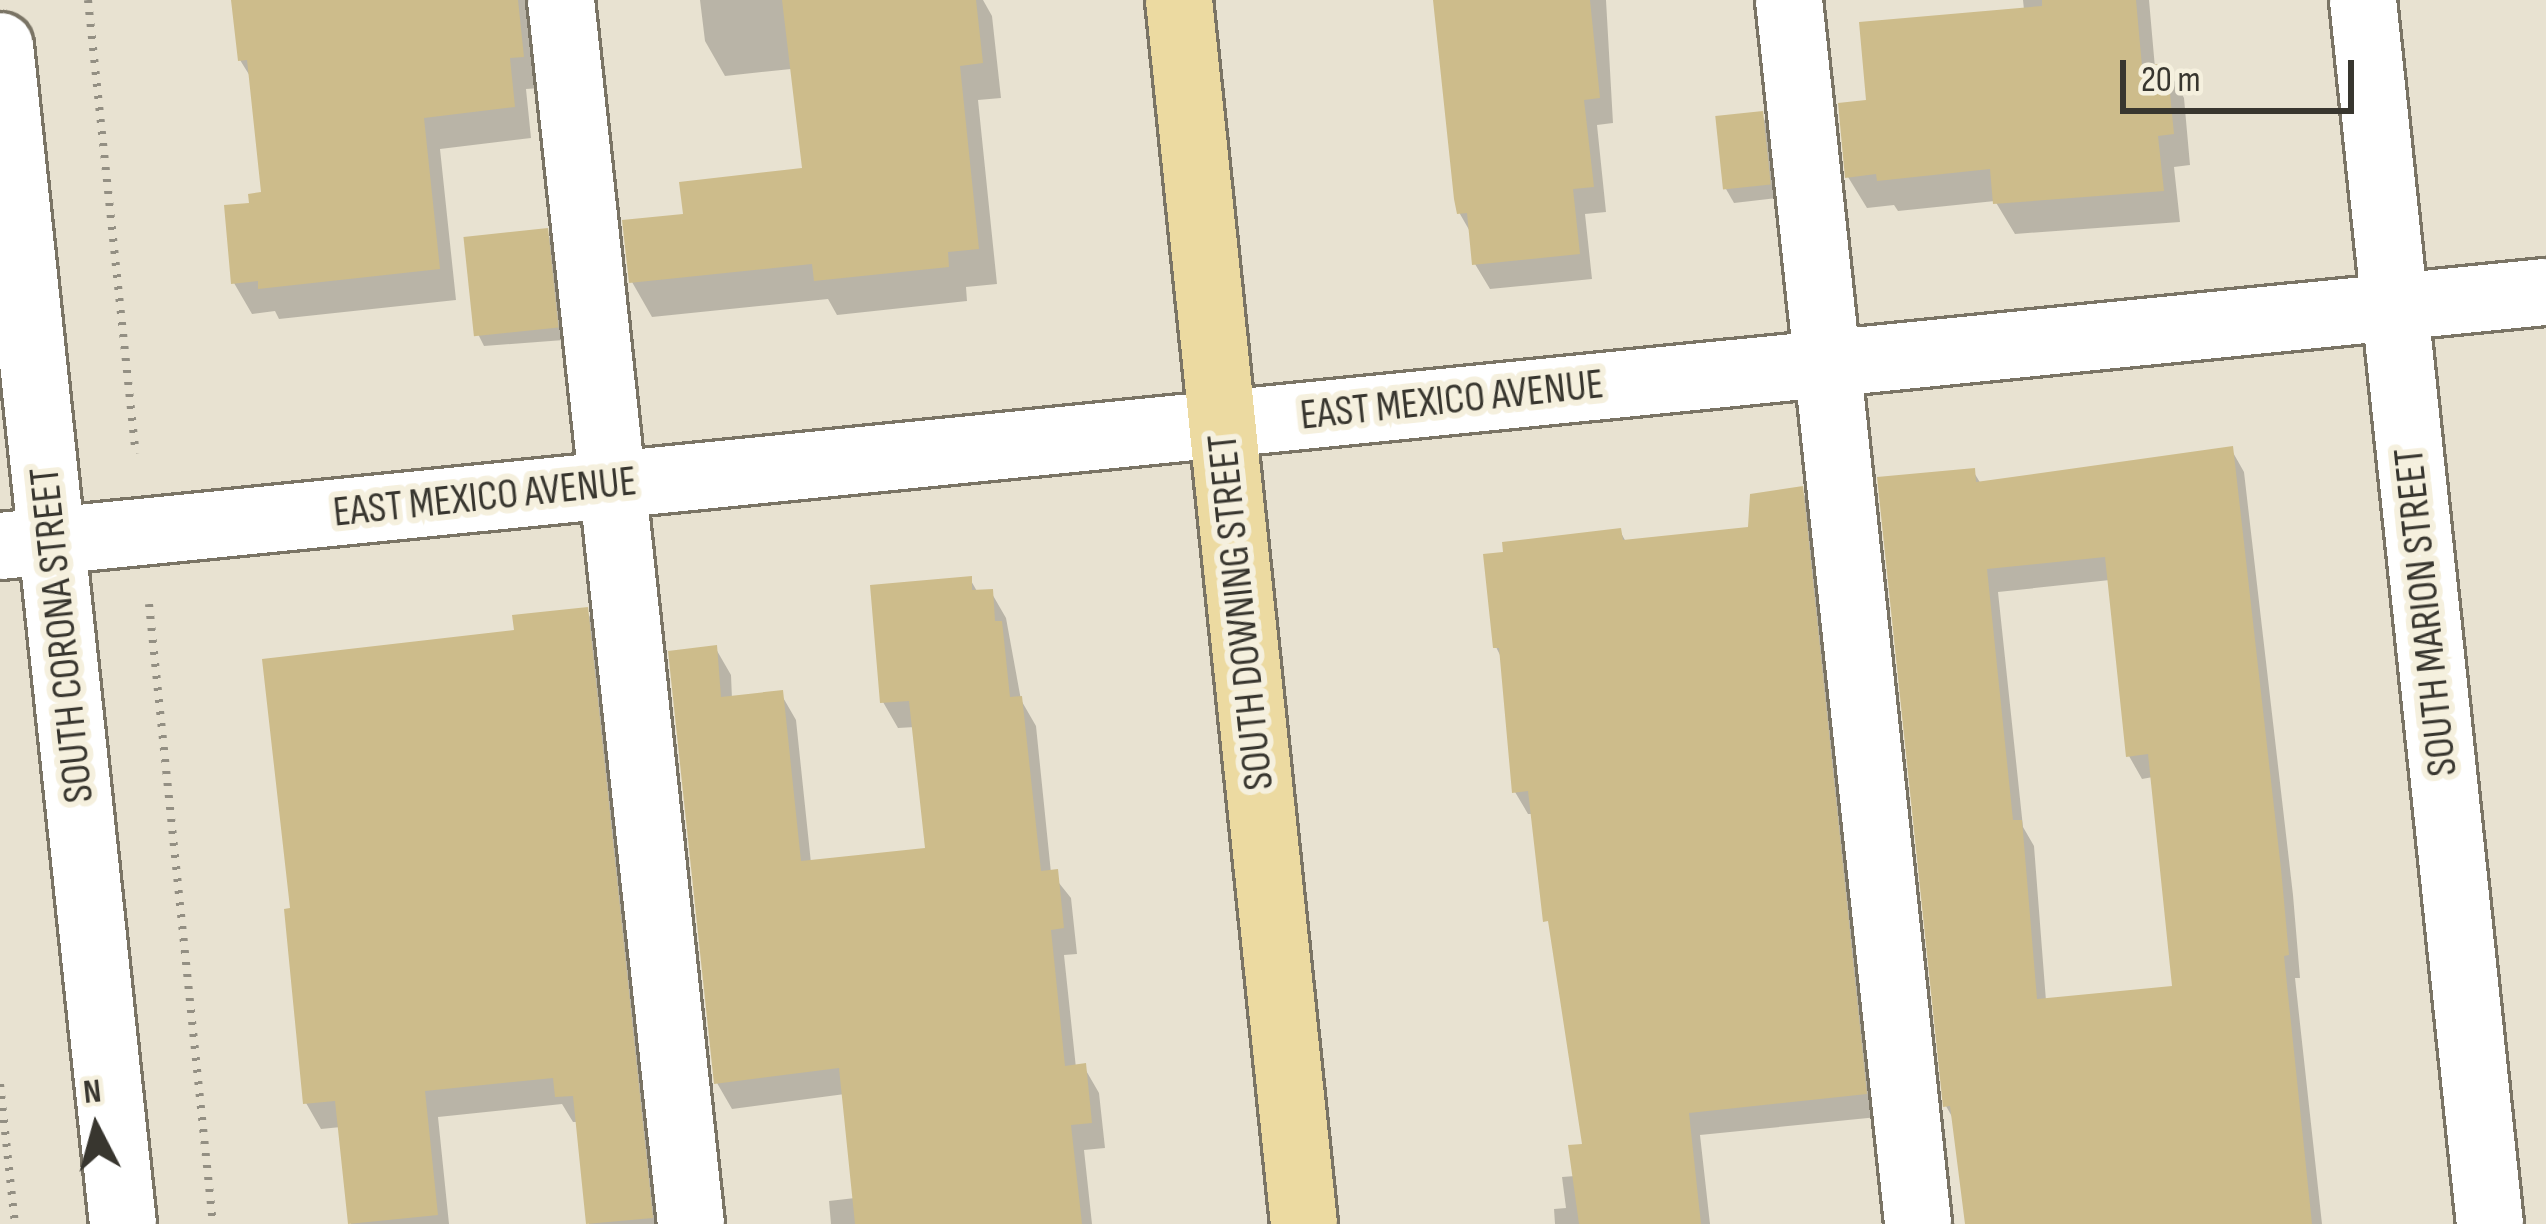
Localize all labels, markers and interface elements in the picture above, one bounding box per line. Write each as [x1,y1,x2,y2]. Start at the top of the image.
scale bar [2126,36,2360,110]
text: 20 m [2141,59,2201,102]
street label: EAST MEXICO AVENUE [1298,360,1606,442]
street label: SOUTH DOWNING STREET [1198,431,1286,793]
street label: SOUTH MARION STREET [2385,445,2469,779]
street label: EAST MEXICO AVENUE [331,457,639,539]
street label: SOUTH CORONA STREET [20,465,106,805]
north arrow [36,1068,156,1188]
text: N [81,1071,103,1113]

